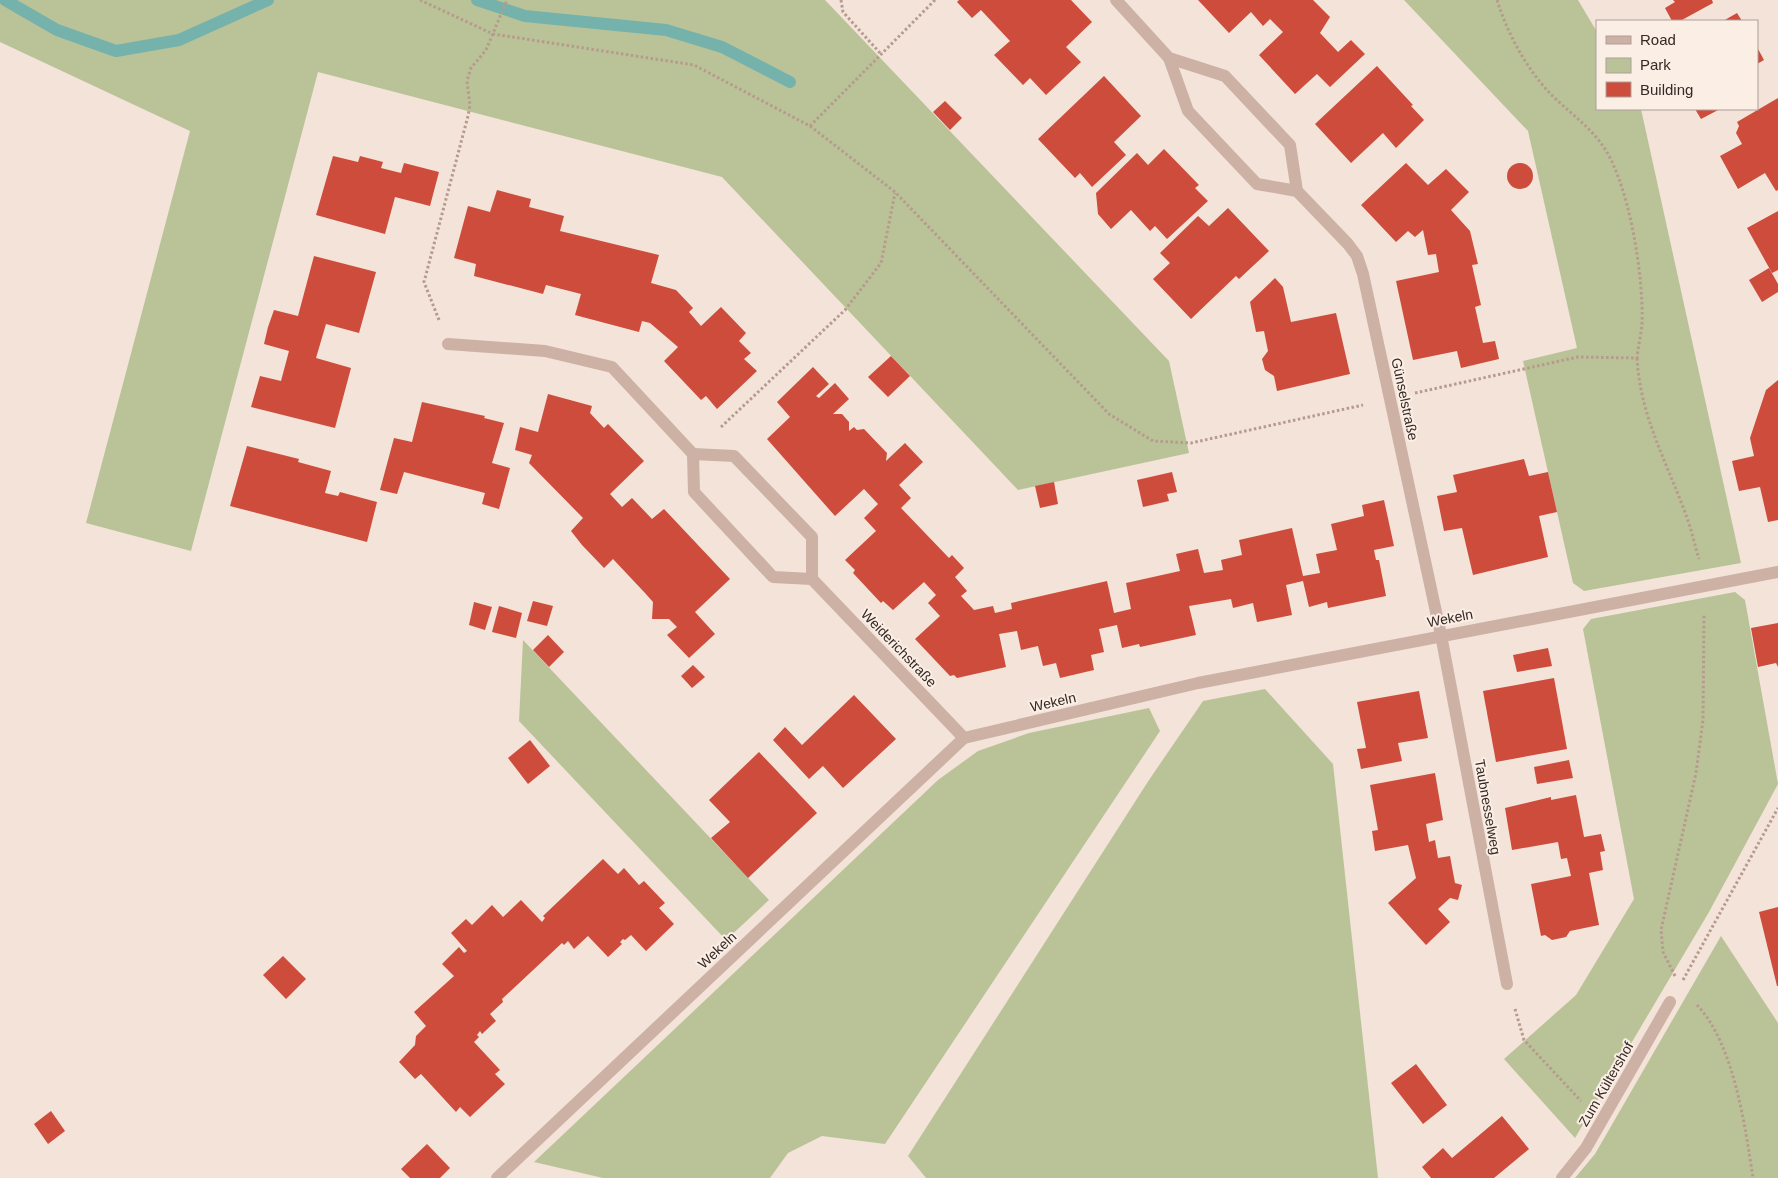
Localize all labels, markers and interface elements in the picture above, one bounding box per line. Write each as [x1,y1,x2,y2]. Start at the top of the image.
legend [1596,20,1758,110]
text: Road [1640,31,1676,48]
text: Park [1640,56,1671,73]
text: Building [1640,81,1693,98]
street label: Günselstraße [1388,356,1422,442]
street label: Weiderichstraße [858,606,940,690]
street label: Wekeln [1426,606,1474,630]
street label: Wekeln [1029,689,1077,715]
street label: Taubnesselweg [1472,758,1504,856]
street label: Wekeln [695,928,739,972]
street label: Zum Kültershof [1575,1039,1637,1129]

